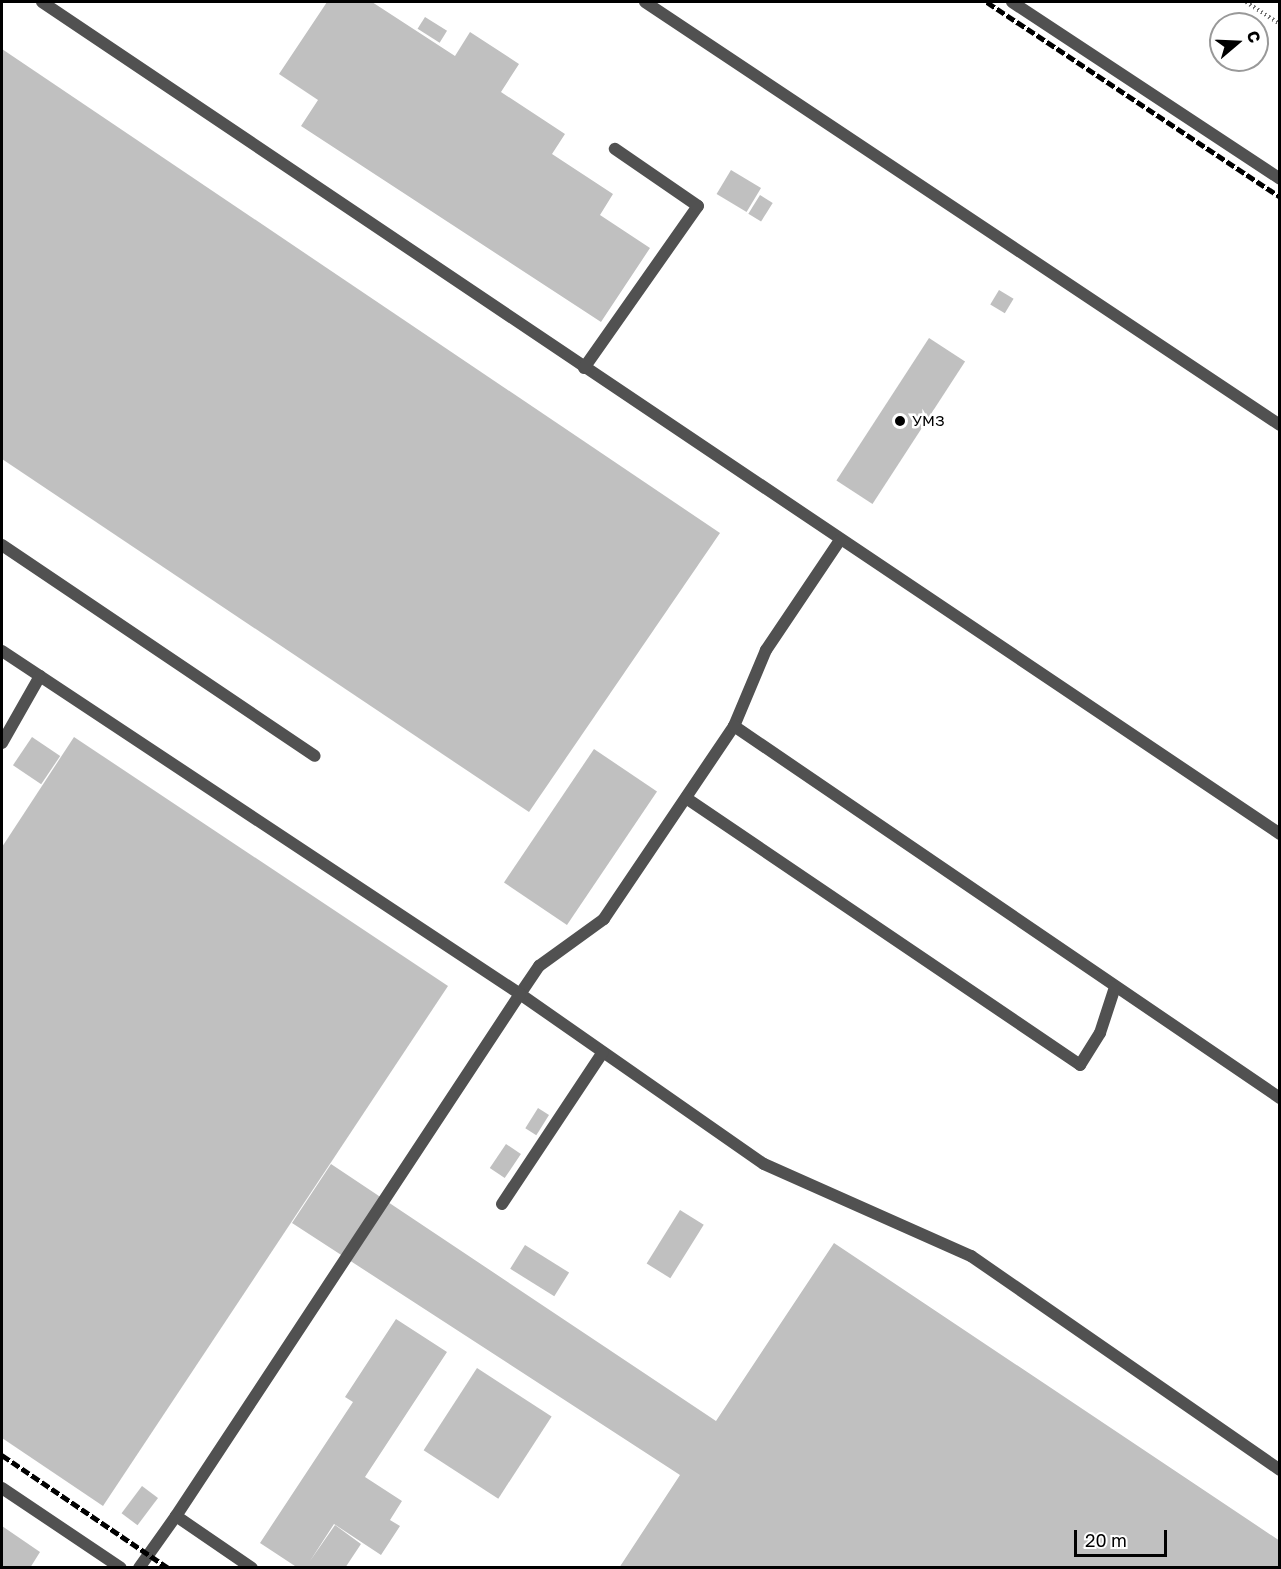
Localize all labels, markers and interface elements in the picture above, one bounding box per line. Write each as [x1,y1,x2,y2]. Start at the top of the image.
north arrow [1209,12,1269,72]
text: С [1243,28,1265,45]
place label: УМЗ [912,412,945,430]
marker: УМЗ [893,414,907,428]
scale bar [1077,1518,1170,1556]
text: 20 m [1085,1529,1127,1551]

